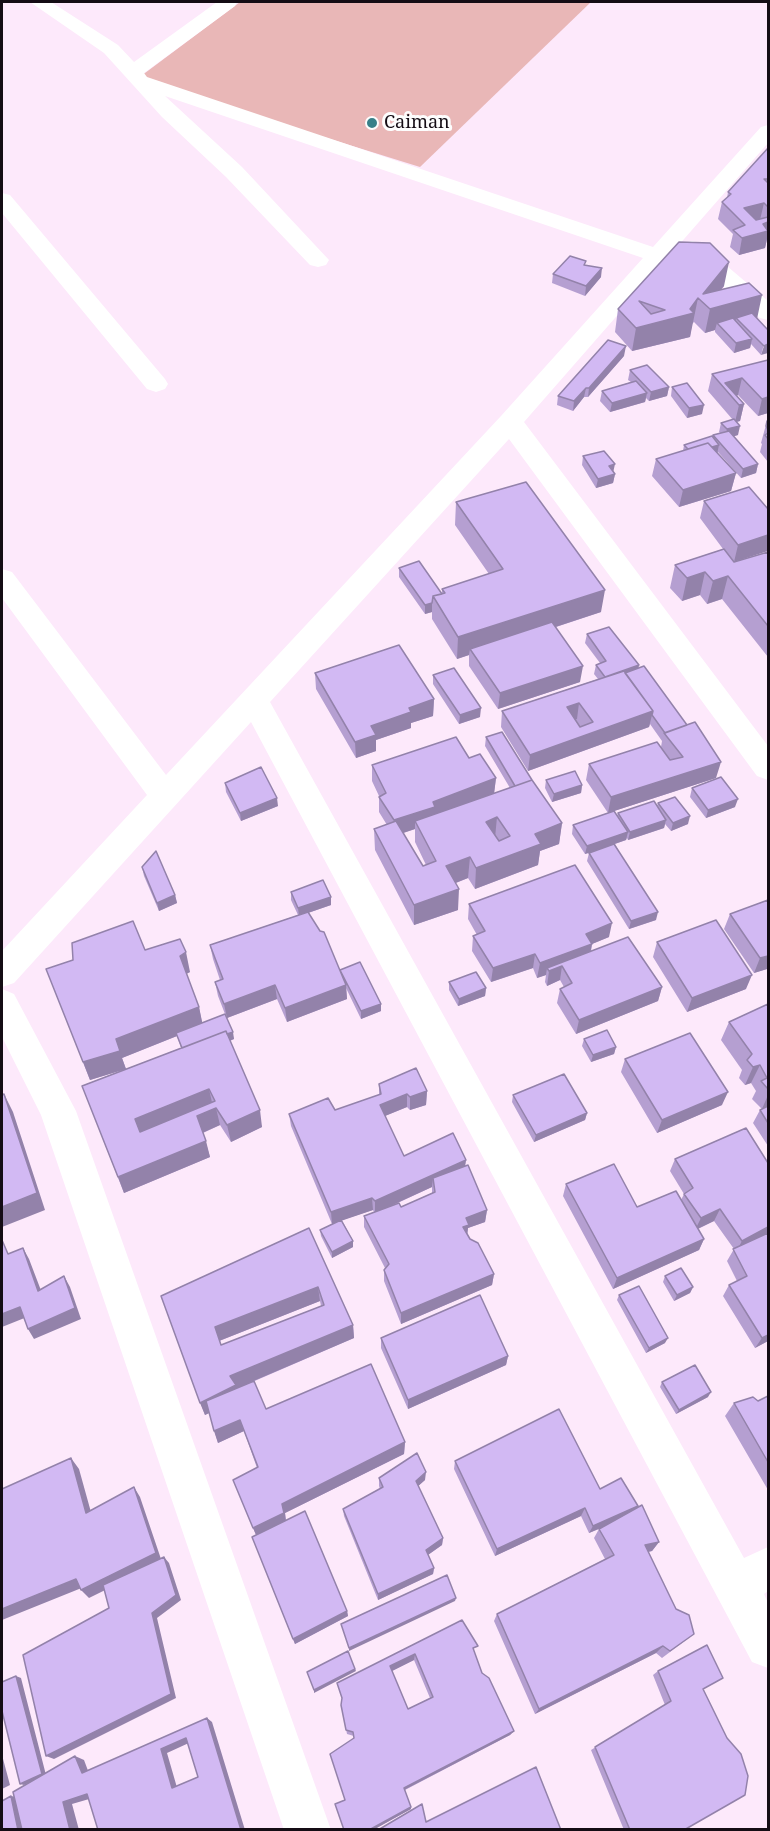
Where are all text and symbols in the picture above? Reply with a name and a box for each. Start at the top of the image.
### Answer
place label: Caiman [384,112,450,134]
marker: Caiman [365,116,379,130]

